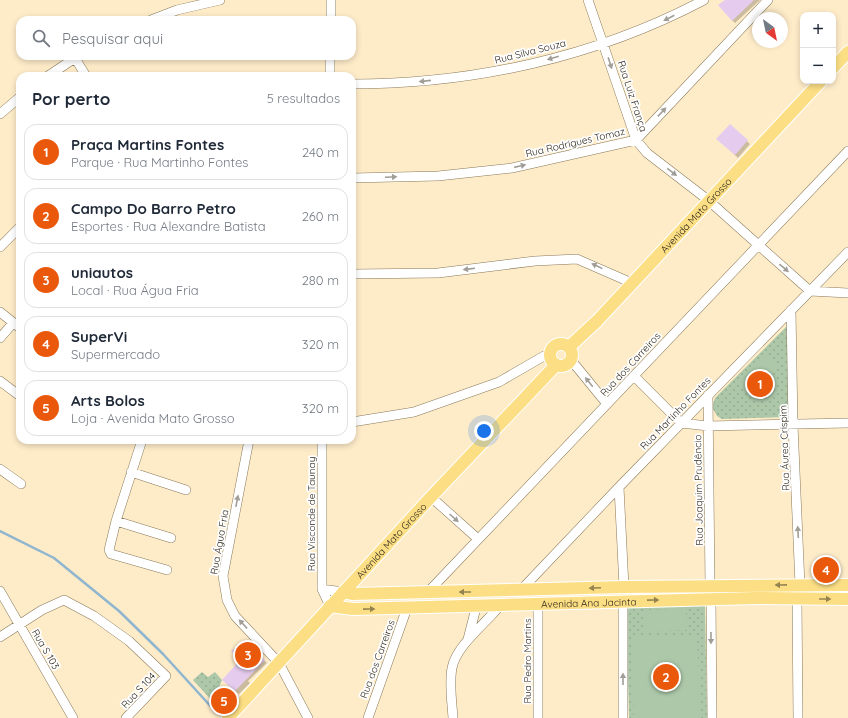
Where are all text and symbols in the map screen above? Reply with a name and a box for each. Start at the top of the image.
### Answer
north arrow [752,12,788,48]
map controls [800,12,836,84]
button: + [800,12,836,48]
one-way arrow [663,15,675,21]
search box [16,16,356,60]
icon: search [30,27,52,49]
text: Pesquisar aqui [62,29,163,48]
street label: Rua Silva Souza [493,36,567,67]
button: − [800,48,836,84]
one-way arrow [546,55,559,61]
one-way arrow [608,58,614,70]
street label: Rua Luiz França [615,59,650,133]
one-way arrow [419,78,431,84]
text: Por perto [32,88,110,109]
text: 5 resultados [267,90,340,106]
one-way arrow [658,107,667,117]
street label: Rua Rodrigues Tomaz [524,125,626,160]
text: Praça Martins Fontes [71,135,224,154]
text: 1 [43,144,49,160]
text: 240 m [302,144,339,160]
text: Parque · Rua Martinho Fontes [71,154,248,170]
one-way arrow [514,162,527,168]
one-way arrow [667,168,678,177]
one-way arrow [385,174,398,180]
street label: Avenida Mato Grosso [658,175,734,256]
text: Campo Do Barro Petro [71,199,236,218]
text: 2 [42,208,50,224]
text: 260 m [302,208,339,224]
text: Esportes · Rua Alexandre Batista [71,218,266,234]
text: uniautos [71,263,133,282]
one-way arrow [591,263,602,269]
one-way arrow [779,263,788,272]
one-way arrow [463,266,475,273]
text: 3 [43,272,49,288]
text: 280 m [302,272,339,288]
text: Local · Rua Água Fria [71,282,199,298]
text: SuperVi [71,327,127,346]
street label: Rua dos Carreiros [597,329,664,399]
text: 4 [42,336,50,352]
text: 320 m [302,336,339,352]
text: Supermercado [71,346,160,362]
pin: 1 [747,369,773,399]
street label: Rua Martinho Fontes [637,374,714,452]
one-way arrow [585,377,594,387]
text: Arts Bolos [71,391,145,410]
text: 5 [42,400,50,416]
text: 320 m [302,400,339,416]
street label: Rua Áurea Crispim [777,405,792,491]
text: Loja · Avenida Mato Grosso [71,410,235,426]
your location [474,421,494,441]
street label: Rua Joaquim Prudêncio [691,434,706,546]
street label: Rua Visconde de Taunay [305,457,318,571]
one-way arrow [235,495,241,507]
street label: Avenida Mato Grosso [353,500,429,582]
street label: Rua Água Fria [207,509,232,576]
one-way arrow [449,514,460,523]
one-way arrow [795,525,801,538]
pin: 4 [813,555,839,585]
one-way arrow [774,582,787,588]
one-way arrow [589,585,601,592]
one-way arrow [458,589,471,595]
street label: Avenida Ana Jacinta [541,595,637,611]
one-way arrow [819,596,832,602]
one-way arrow [647,597,660,603]
one-way arrow [363,606,376,612]
street label: Rua dos Carreiros [357,618,398,700]
street label: Rua Pedro Martins [521,618,534,704]
one-way arrow [238,619,247,629]
street label: Rua S 103 [29,627,62,672]
one-way arrow [708,632,714,645]
pin: 3 [235,640,261,670]
pin: 2 [653,662,679,692]
street label: Rua S 104 [118,670,158,711]
one-way arrow [620,672,626,685]
pin: 5 [211,686,237,716]

